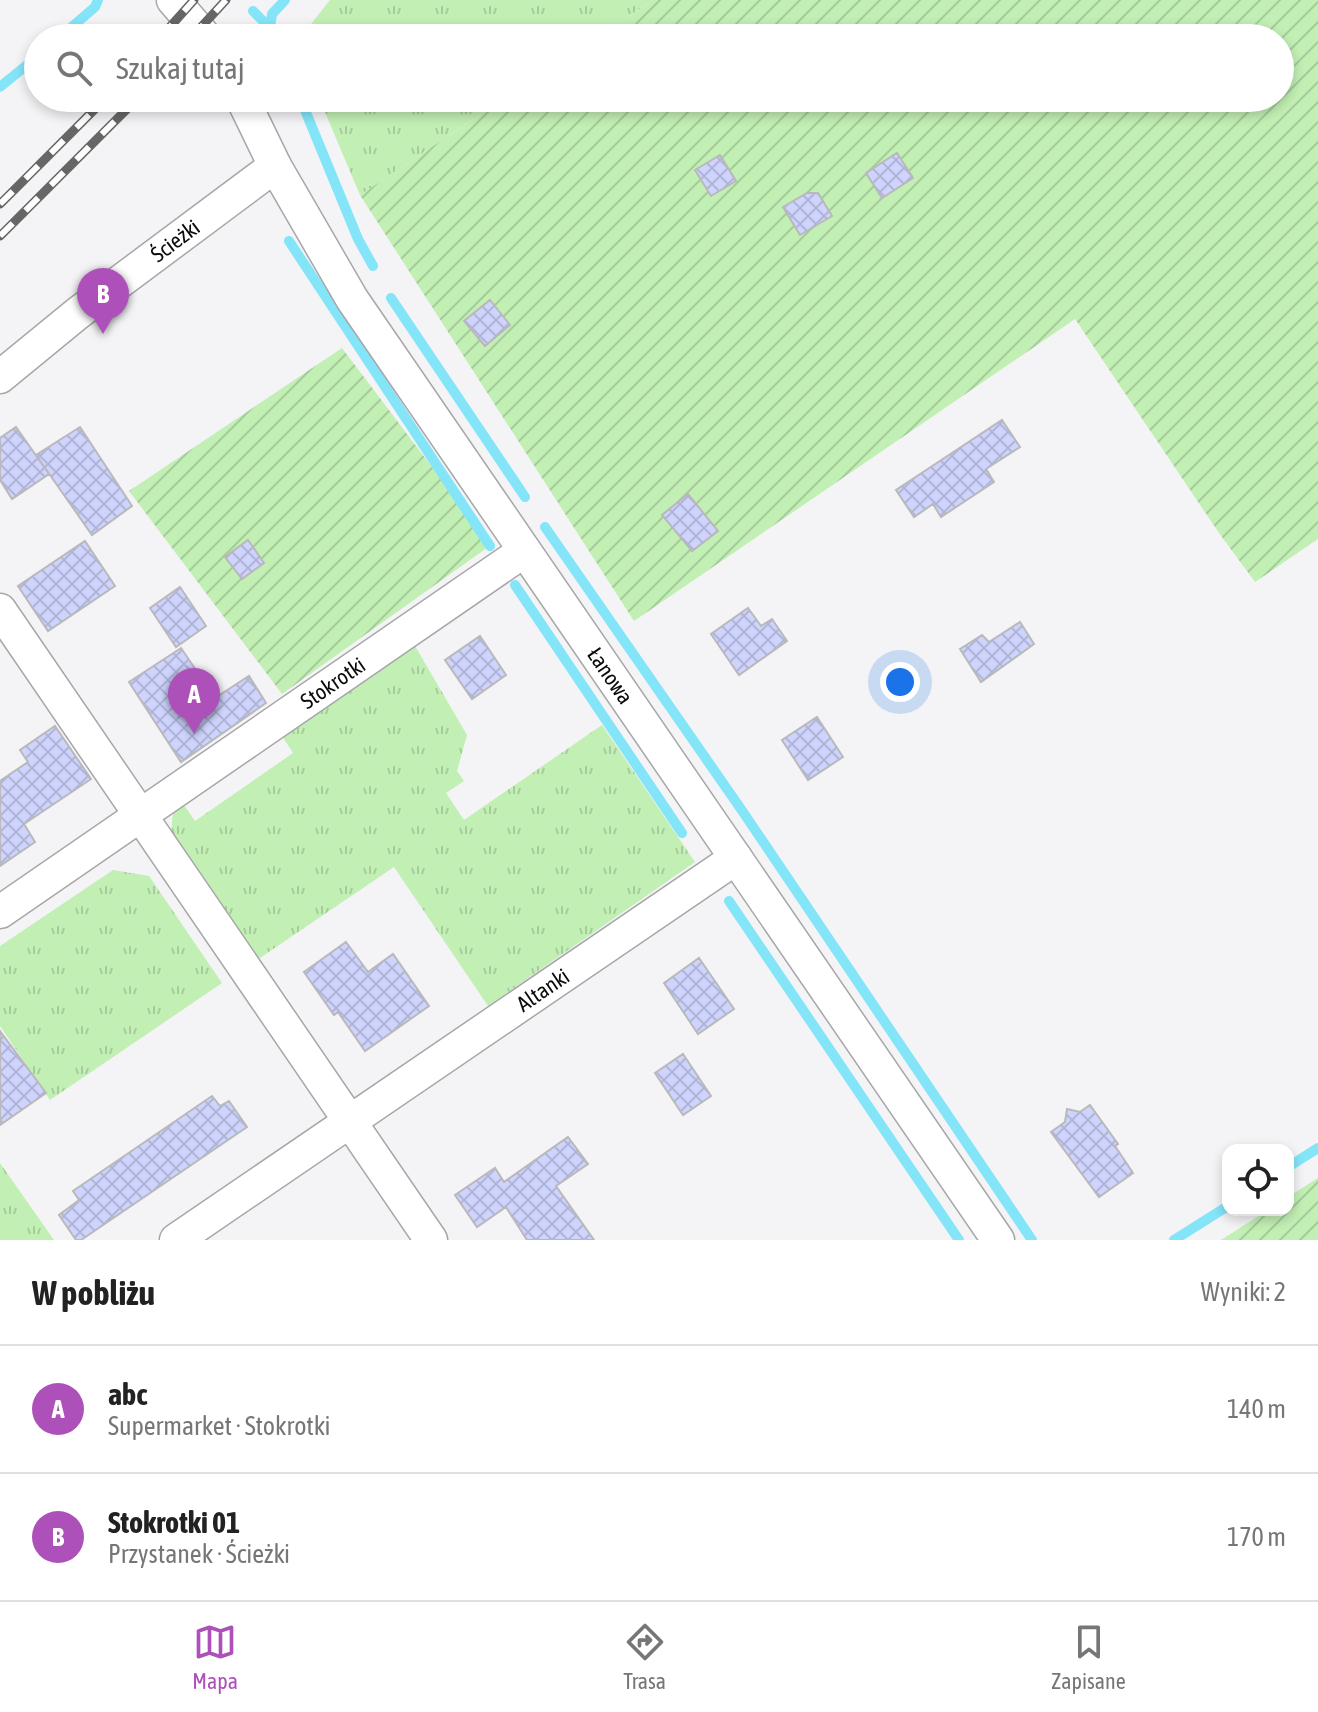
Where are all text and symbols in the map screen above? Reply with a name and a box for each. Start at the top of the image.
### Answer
search box [24,24,1294,112]
icon: search [52,46,96,90]
text: Szukaj tutaj [116,51,245,85]
street label: Ścieżki [145,214,205,267]
pin: B [77,268,129,334]
street label: Łanowa [582,642,639,709]
street label: Stokrotki [295,651,370,714]
your location [880,662,920,702]
pin: A [168,668,220,734]
street label: Altanki [512,963,574,1017]
map controls [1222,1144,1294,1216]
button: locate [1222,1144,1294,1216]
text: W pobliżu [32,1273,155,1312]
text: Wyniki: 2 [1201,1277,1286,1307]
text: abc [108,1377,147,1411]
text: A [52,1394,64,1424]
text: 140 m [1227,1394,1286,1424]
text: Supermarket · Stokrotki [108,1411,330,1441]
text: Stokrotki 01 [108,1505,240,1539]
text: B [52,1522,64,1552]
text: 170 m [1227,1522,1286,1552]
text: Przystanek · Ścieżki [108,1539,290,1569]
tab: Mapa [192,1620,238,1694]
tab: Trasa [623,1620,667,1694]
tab: Zapisane [1051,1620,1126,1694]

